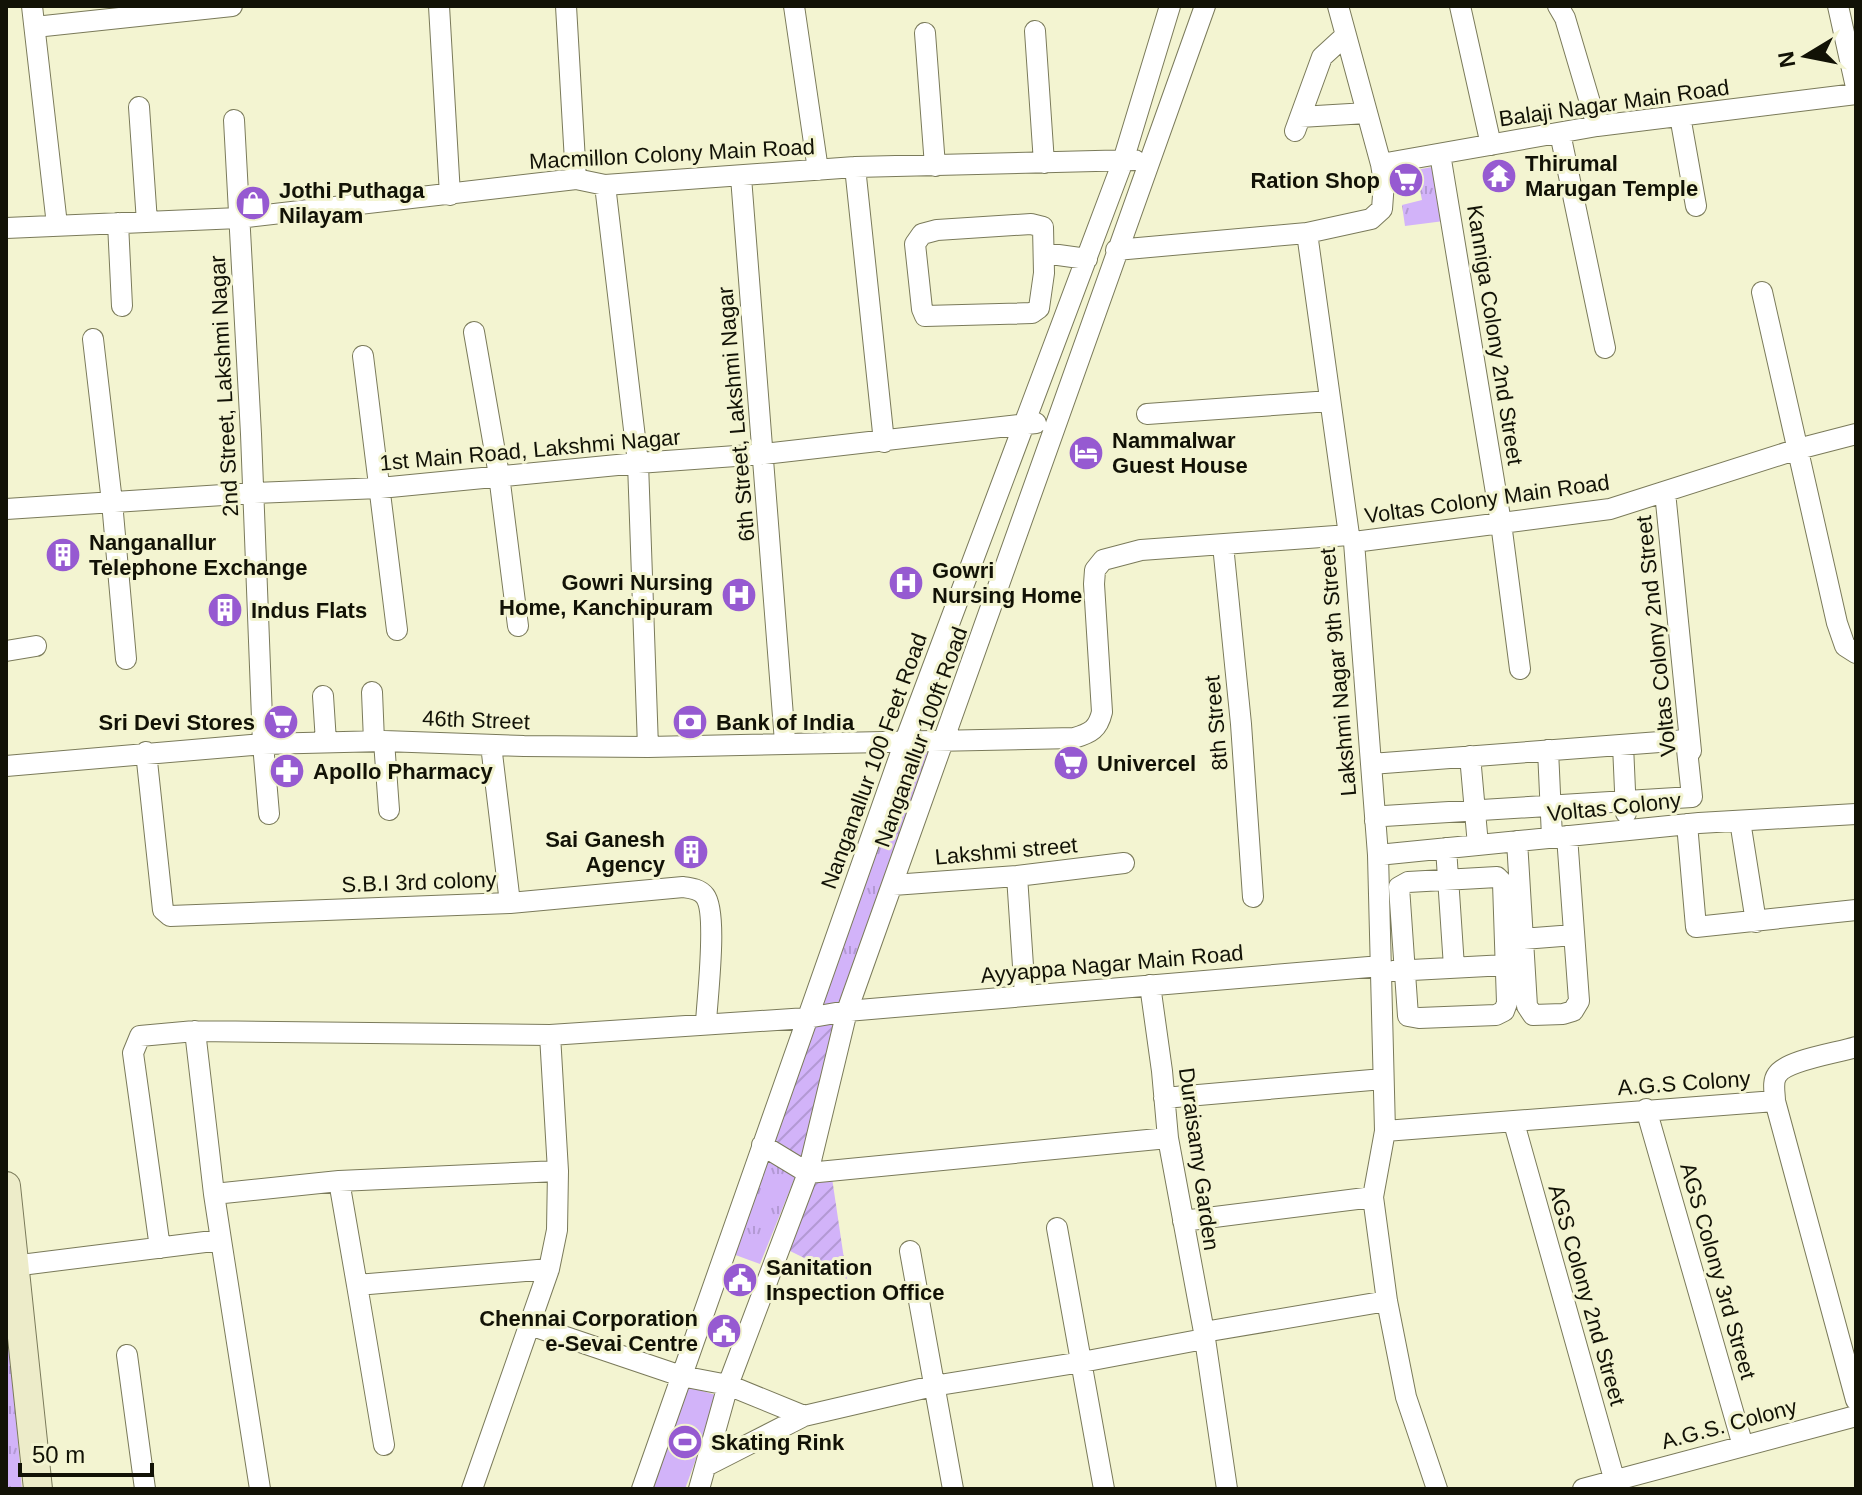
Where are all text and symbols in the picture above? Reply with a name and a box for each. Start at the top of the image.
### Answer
north arrow [1766,16,1846,96]
text: N [1773,49,1800,69]
street label: Balaji Nagar Main Road [1497,74,1731,132]
street label: Macmillon Colony Main Road [528,134,816,174]
place label: Thirumal Marugan Temple [1525,151,1698,201]
temple icon: Thirumal Marugan Temple [1480,157,1518,195]
supermarket icon: Ration Shop [1387,161,1425,199]
place label: Ration Shop [1250,168,1380,193]
place label: Jothi Puthaga Nilayam [279,178,425,228]
shop icon: Jothi Puthaga Nilayam [234,184,272,222]
street label: Kanniga Colony 2nd Street [1462,203,1528,467]
street label: 2nd Street, Lakshmi Nagar [205,255,243,517]
street label: 6th Street, Lakshmi Nagar [712,286,760,542]
street label: 1st Main Road, Lakshmi Nagar [378,424,682,476]
place label: Nammalwar Guest House [1112,428,1248,478]
hotel icon: Nammalwar Guest House [1067,434,1105,472]
street label: Voltas Colony Main Road [1363,469,1611,529]
street label: Voltas Colony 2nd Street [1631,514,1681,758]
place label: Nanganallur Telephone Exchange [89,530,307,580]
building icon: Nanganallur Telephone Exchange [44,536,82,574]
street label: Lakshmi Nagar 9th Street [1315,547,1361,797]
place label: Gowri Nursing Home [932,558,1082,608]
hospital icon: Gowri Nursing Home [887,564,925,602]
place label: Gowri Nursing Home, Kanchipuram [499,570,713,620]
hospital icon: Gowri Nursing Home, Kanchipuram [720,576,758,614]
building icon: Indus Flats [206,591,244,629]
place label: Indus Flats [251,598,367,623]
street label: Nanganallur 100ft Road [870,624,972,850]
street label: Nanganallur 100 Feet Road [816,630,932,892]
street label: 8th Street [1199,674,1233,772]
supermarket icon: Sri Devi Stores [262,703,300,741]
bank icon: Bank of India [671,703,709,741]
street label: 46th Street [422,706,530,734]
place label: Sri Devi Stores [98,710,255,735]
place label: Bank of India [716,710,855,735]
supermarket icon: Univercel [1052,744,1090,782]
place label: Univercel [1097,751,1196,776]
pharmacy icon: Apollo Pharmacy [268,752,306,790]
place label: Apollo Pharmacy [313,759,493,784]
street label: Voltas Colony [1546,788,1682,826]
place label: Sai Ganesh Agency [545,827,666,877]
street label: Lakshmi street [934,832,1078,870]
building icon: Sai Ganesh Agency [672,833,710,871]
street label: S.B.I 3rd colony [341,867,497,897]
street label: Ayyappa Nagar Main Road [980,940,1244,988]
street label: Duraisamy Garden [1174,1066,1224,1252]
street label: A.G.S Colony [1617,1066,1751,1100]
street label: AGS Colony 3rd Street [1675,1160,1761,1382]
street label: AGS Colony 2nd Street [1543,1182,1631,1408]
place label: Sanitation Inspection Office [766,1255,944,1305]
public building icon: Sanitation Inspection Office [721,1261,759,1299]
place label: Chennai Corporation e-Sevai Centre [479,1306,698,1356]
public building icon: Chennai Corporation e-Sevai Centre [705,1312,743,1350]
street label: A.G.S. Colony [1658,1394,1800,1454]
sports icon: Skating Rink [666,1423,704,1461]
scale bar [20,1427,152,1477]
place label: Skating Rink [711,1430,845,1455]
text: 50 m [32,1441,85,1468]

